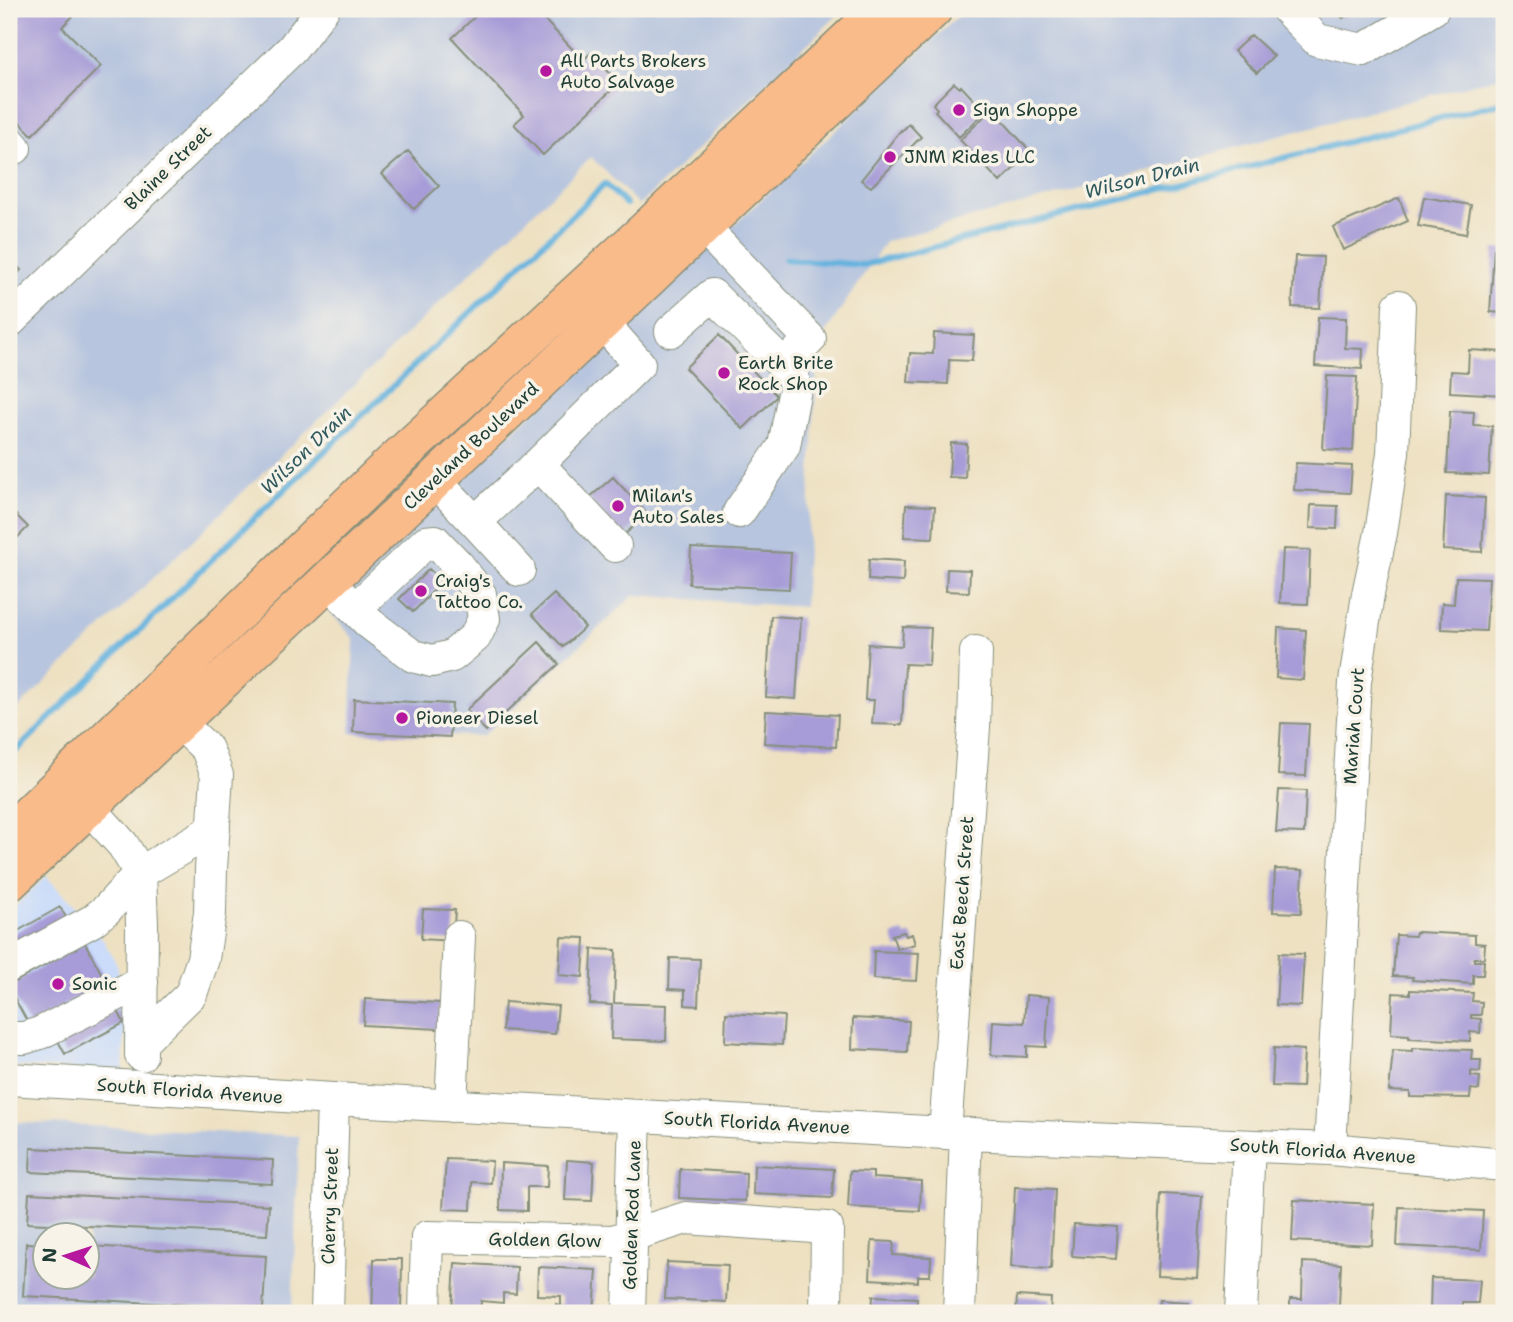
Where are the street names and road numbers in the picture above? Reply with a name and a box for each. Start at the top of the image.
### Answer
street label: Blaine Street [119,120,217,216]
street label: Cleveland Boulevard [398,377,544,515]
street label: Mariah Court [1338,667,1370,785]
street label: East Beech Street [945,815,979,971]
street label: South Florida Avenue [96,1073,284,1109]
street label: South Florida Avenue [663,1106,851,1140]
street label: South Florida Avenue [1229,1133,1417,1169]
street label: Golden Rod Lane [617,1139,647,1291]
street label: Cherry Street [316,1147,344,1265]
street label: Golden Glow [488,1227,602,1253]

